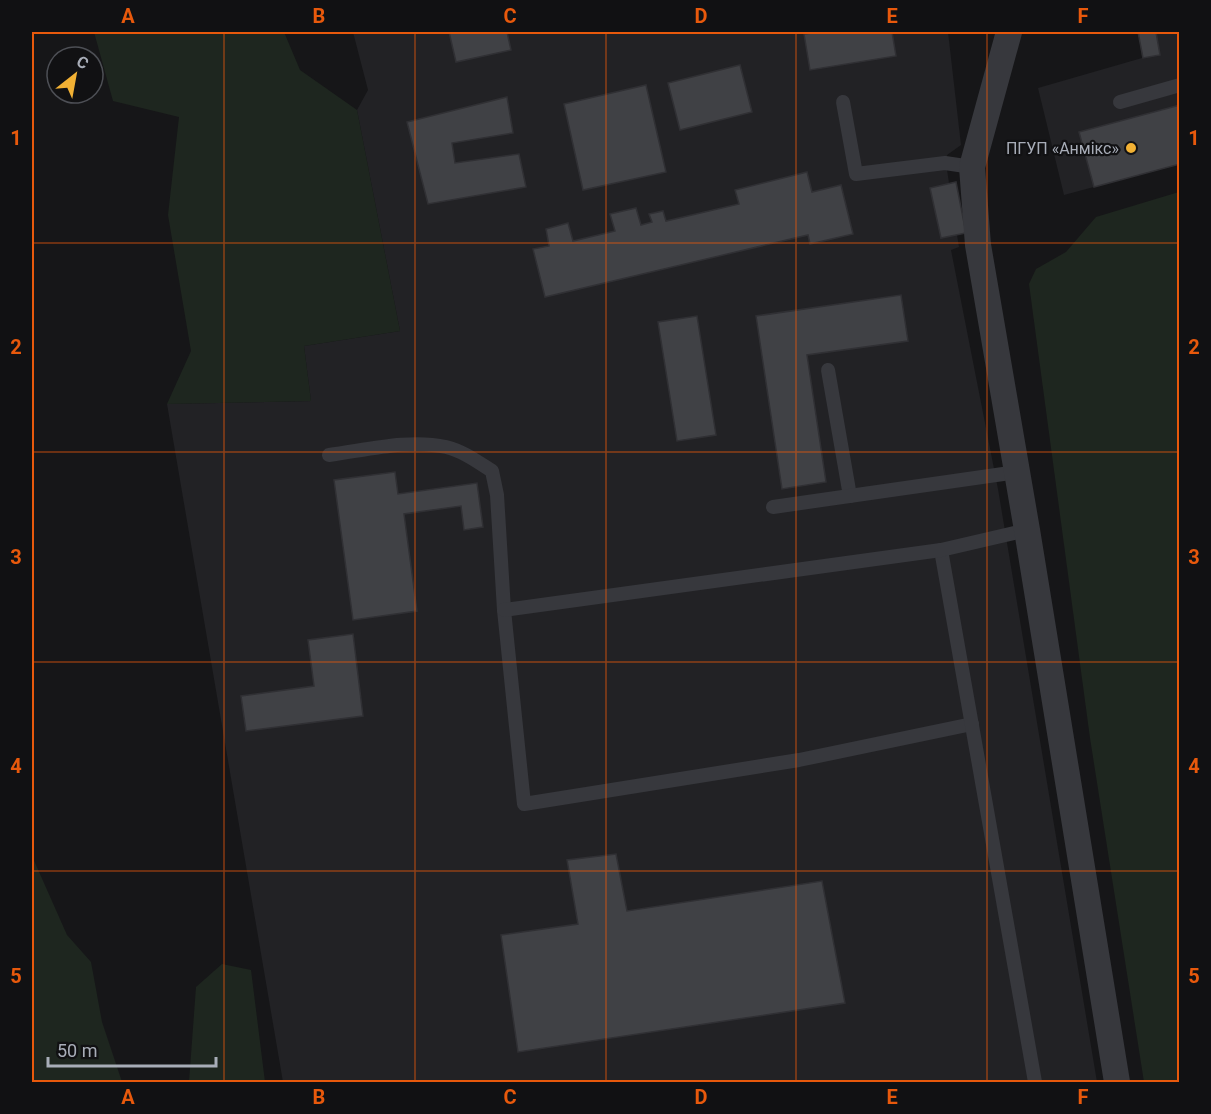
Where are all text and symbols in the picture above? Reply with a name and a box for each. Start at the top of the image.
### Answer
text: A [121,4,135,28]
text: B [313,4,325,28]
text: C [503,4,517,28]
text: D [695,4,708,28]
text: E [886,4,898,28]
text: F [1078,4,1089,28]
north arrow [45,45,105,105]
text: С [73,52,92,73]
text: 1 [10,126,22,150]
text: 1 [1188,126,1200,150]
place label: ПГУП «Анмікс» [1006,139,1119,158]
marker: ПГУП «Анмікс» [1124,141,1138,155]
text: 2 [10,335,22,359]
text: 2 [1188,335,1200,359]
text: 3 [10,545,22,569]
text: 3 [1188,545,1200,569]
text: 4 [10,754,22,778]
text: 4 [1188,754,1200,778]
text: 5 [10,964,22,988]
text: 5 [1188,964,1200,988]
scale bar [48,1030,216,1068]
text: 50 m [57,1040,97,1061]
text: A [121,1085,135,1109]
text: B [313,1085,325,1109]
text: C [503,1085,517,1109]
text: D [695,1085,708,1109]
text: E [886,1085,898,1109]
text: F [1078,1085,1089,1109]

